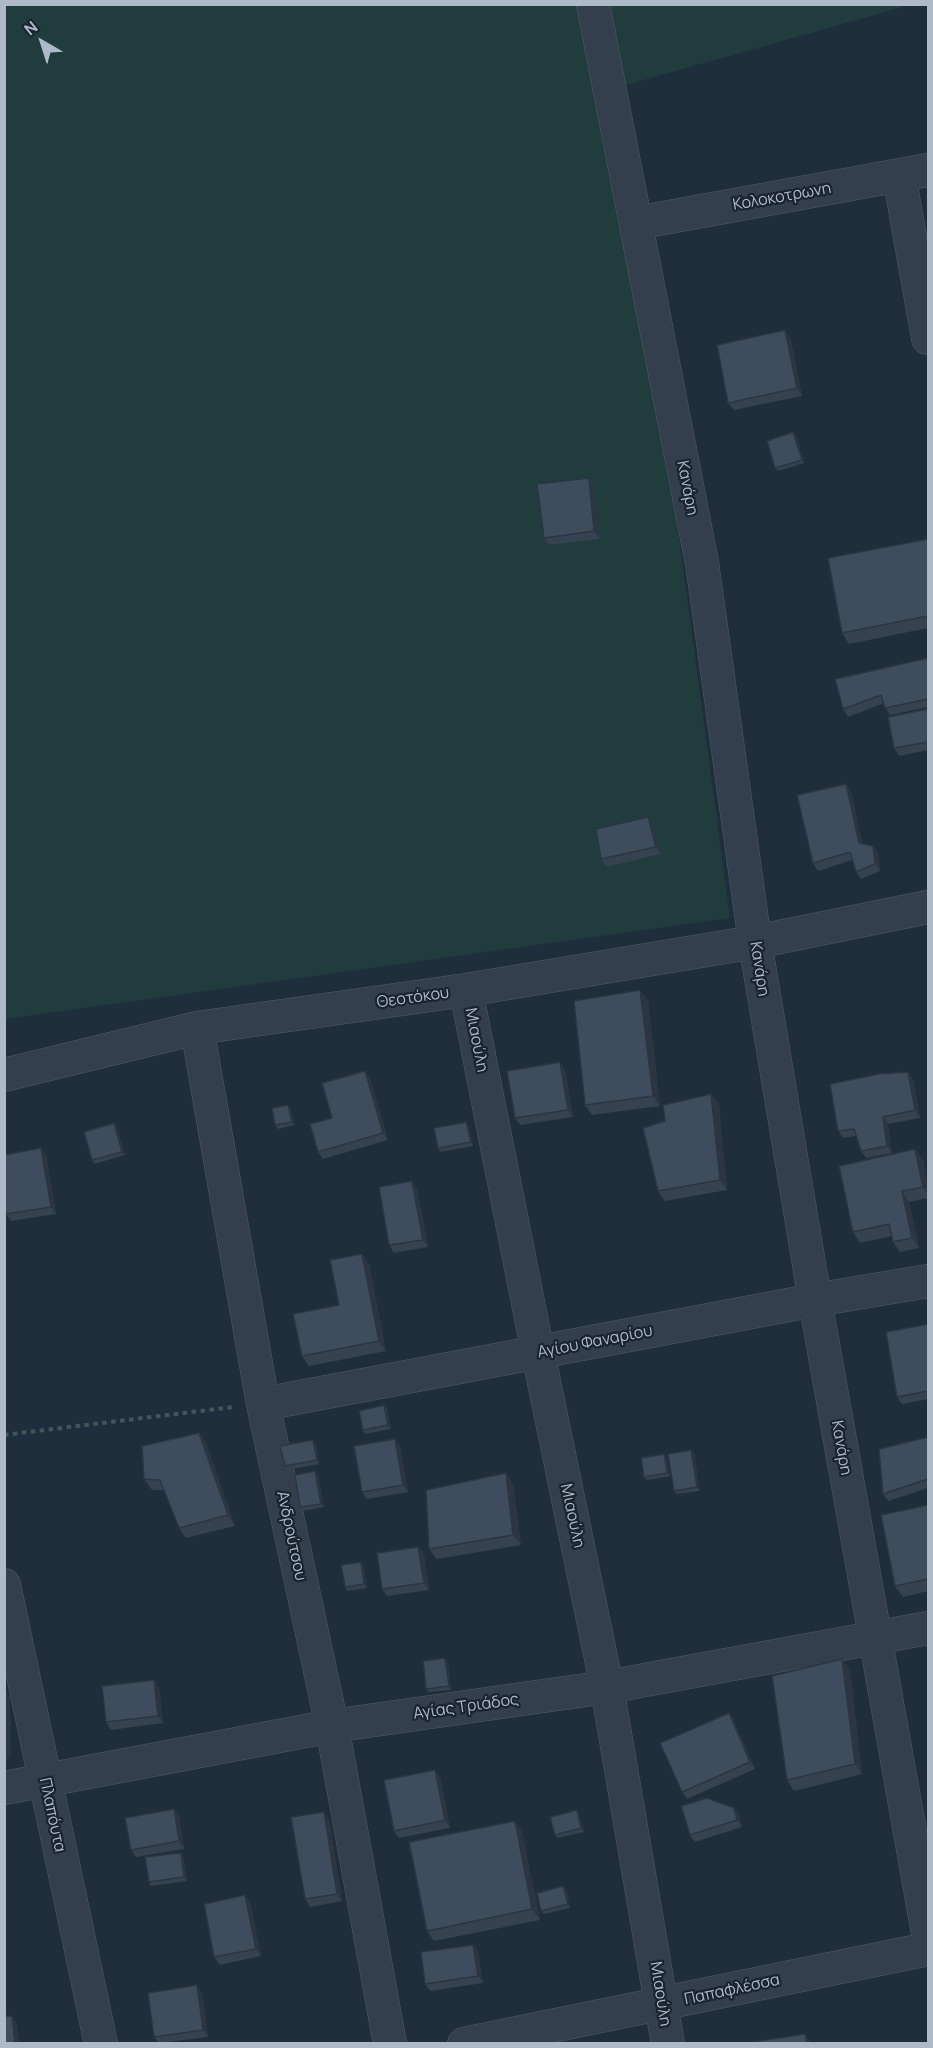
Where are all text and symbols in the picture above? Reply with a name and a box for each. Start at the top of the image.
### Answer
north arrow [12,12,72,72]
text: N [19,16,42,40]
street label: Κολοκοτρωνη [731,179,833,215]
street label: Κανάρη [672,459,702,517]
street label: Κανάρη [745,940,773,998]
street label: Θεοτόκου [376,983,450,1013]
street label: Μιαούλη [460,1006,492,1074]
street label: Αγίου Φαναρίου [536,1321,654,1363]
street label: Κανάρη [827,1419,855,1477]
street label: Μιαούλη [556,1482,588,1550]
street label: Ανδρούτσου [272,1489,310,1583]
street label: Αγίας Τριάδος [412,1690,520,1724]
street label: Πλαπόυτα [35,1776,69,1854]
street label: Μιαούλη [645,1960,675,2028]
street label: Παπαφλέσσα [683,1971,781,2009]

